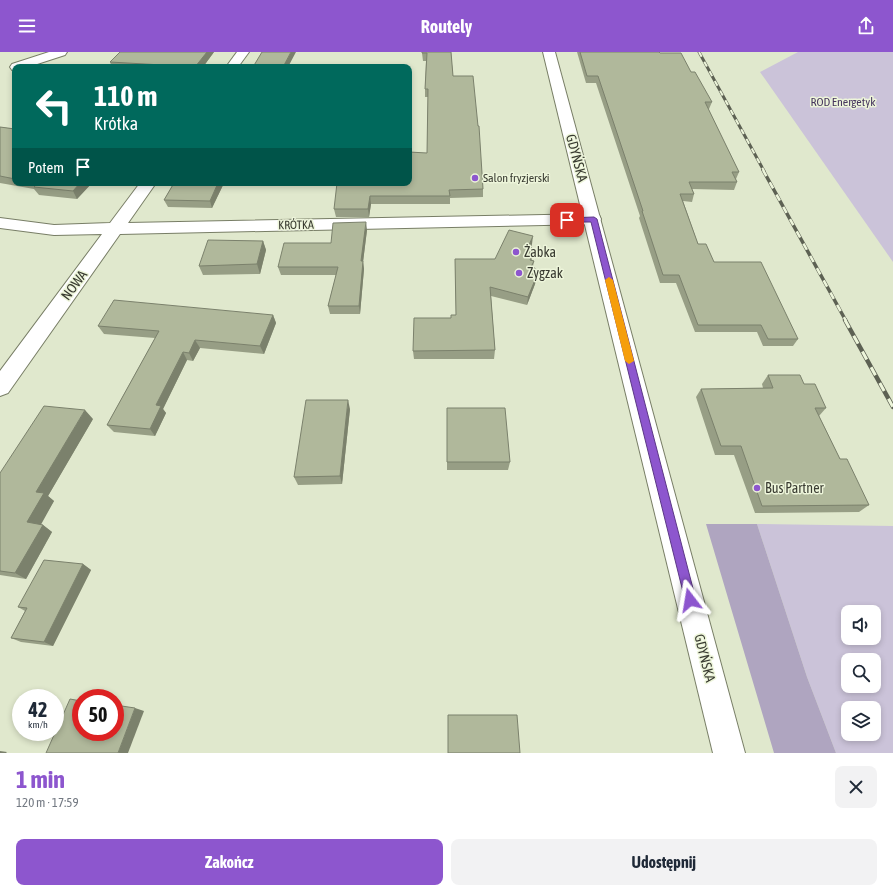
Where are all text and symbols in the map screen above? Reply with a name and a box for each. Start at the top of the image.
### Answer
icon: menu [16,15,38,37]
icon: share [855,15,877,37]
text: Routely [421,16,472,37]
icon: left [28,80,80,132]
text: 110 m [94,80,157,112]
park label: ROD Energetyk [811,95,876,109]
text: Krótka [94,113,138,134]
street label: GDYŃSKA [563,132,592,184]
icon: arrive [72,156,94,178]
text: Potem [28,159,64,176]
place label: Salon fryzjerski [483,171,550,185]
marker: Salon fryzjerski [470,173,480,183]
pin [550,203,584,237]
icon: arrive [556,209,578,231]
street label: KRÓTKA [278,218,314,232]
place label: Żabka [524,244,556,260]
marker: Żabka [511,247,521,257]
place label: Zygzak [527,265,563,281]
street label: NOWA [58,267,90,303]
marker: Zygzak [514,268,524,278]
place label: Bus Partner [765,480,825,496]
marker: Bus Partner [752,483,762,493]
position arrow [669,579,711,621]
map controls [841,605,881,741]
button: sound [841,605,881,645]
street label: GDYŃSKA [691,632,720,684]
button: search [841,653,881,693]
speed limit sign: 50 [72,689,124,741]
text: 42 [29,698,47,721]
button: layers [841,701,881,741]
text: km/h [28,719,48,730]
text: 1 min [16,766,65,793]
button: close [835,766,877,808]
text: 120 m · 17:59 [16,795,79,810]
button: Zakończ [16,839,443,885]
button: Udostępnij [451,839,877,885]

